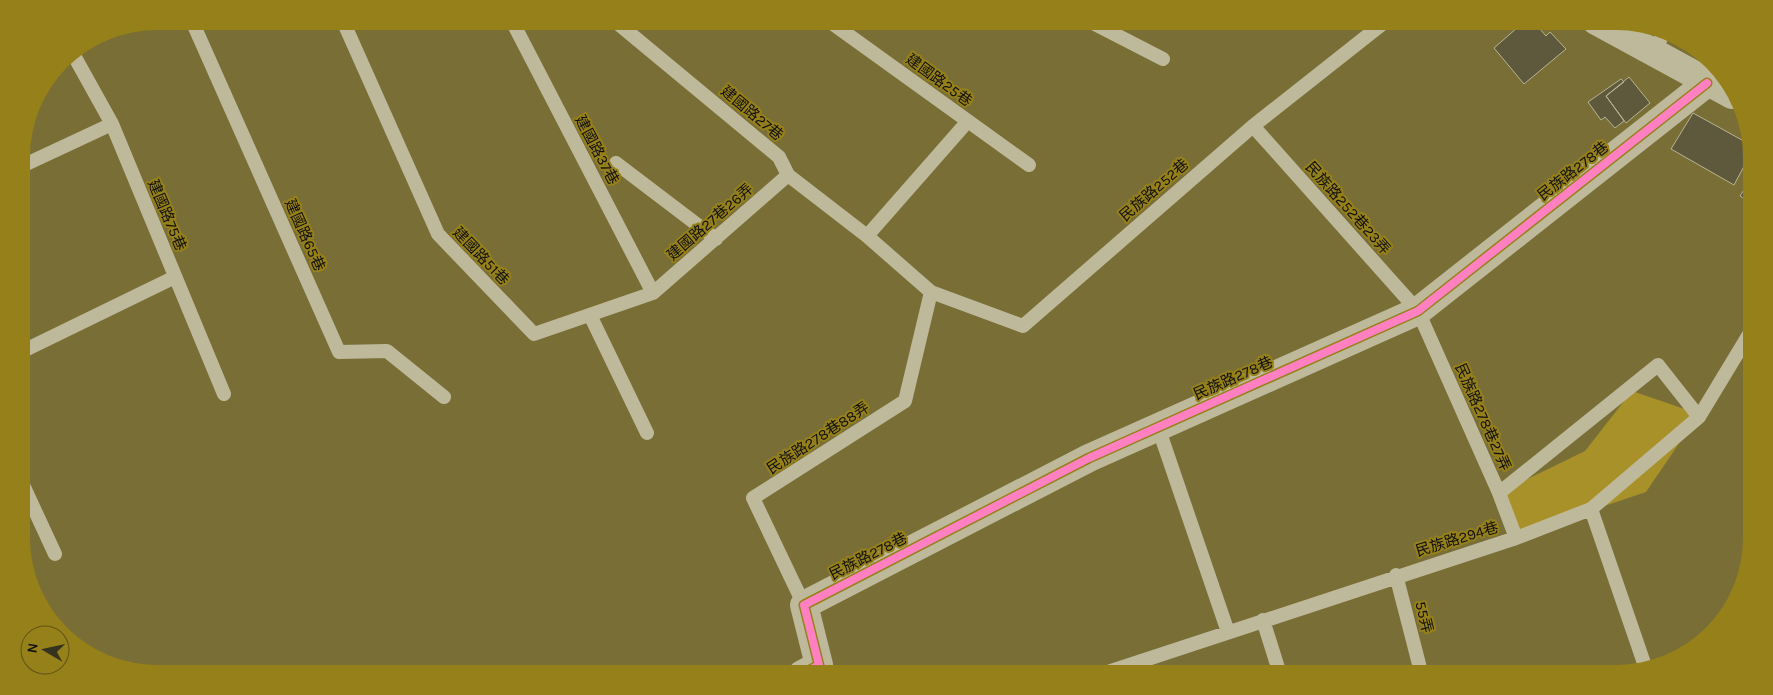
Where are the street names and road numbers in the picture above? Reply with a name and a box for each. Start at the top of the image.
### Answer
street label: 建國路25巷 [902,50,976,110]
street label: 建國路27巷 [717,82,787,144]
street label: 建國路37巷 [571,112,623,188]
street label: 民族路278巷 [1534,138,1612,204]
street label: 民族路252巷 [1116,155,1192,225]
street label: 民族路252巷23弄 [1302,158,1394,258]
street label: 建國路75巷 [144,177,190,253]
street label: 建國路27巷26弄 [663,180,757,264]
street label: 建國路65巷 [281,196,329,274]
street label: 建國路51巷 [449,223,513,289]
street label: 民族路278巷 [1191,353,1275,403]
street label: 民族路278巷27弄 [1451,360,1515,474]
street label: 民族路278巷88弄 [763,398,873,478]
street label: 民族路294巷 [1413,518,1501,560]
street label: 民族路278巷 [826,529,910,583]
street label: 55弄 [1411,599,1437,635]

